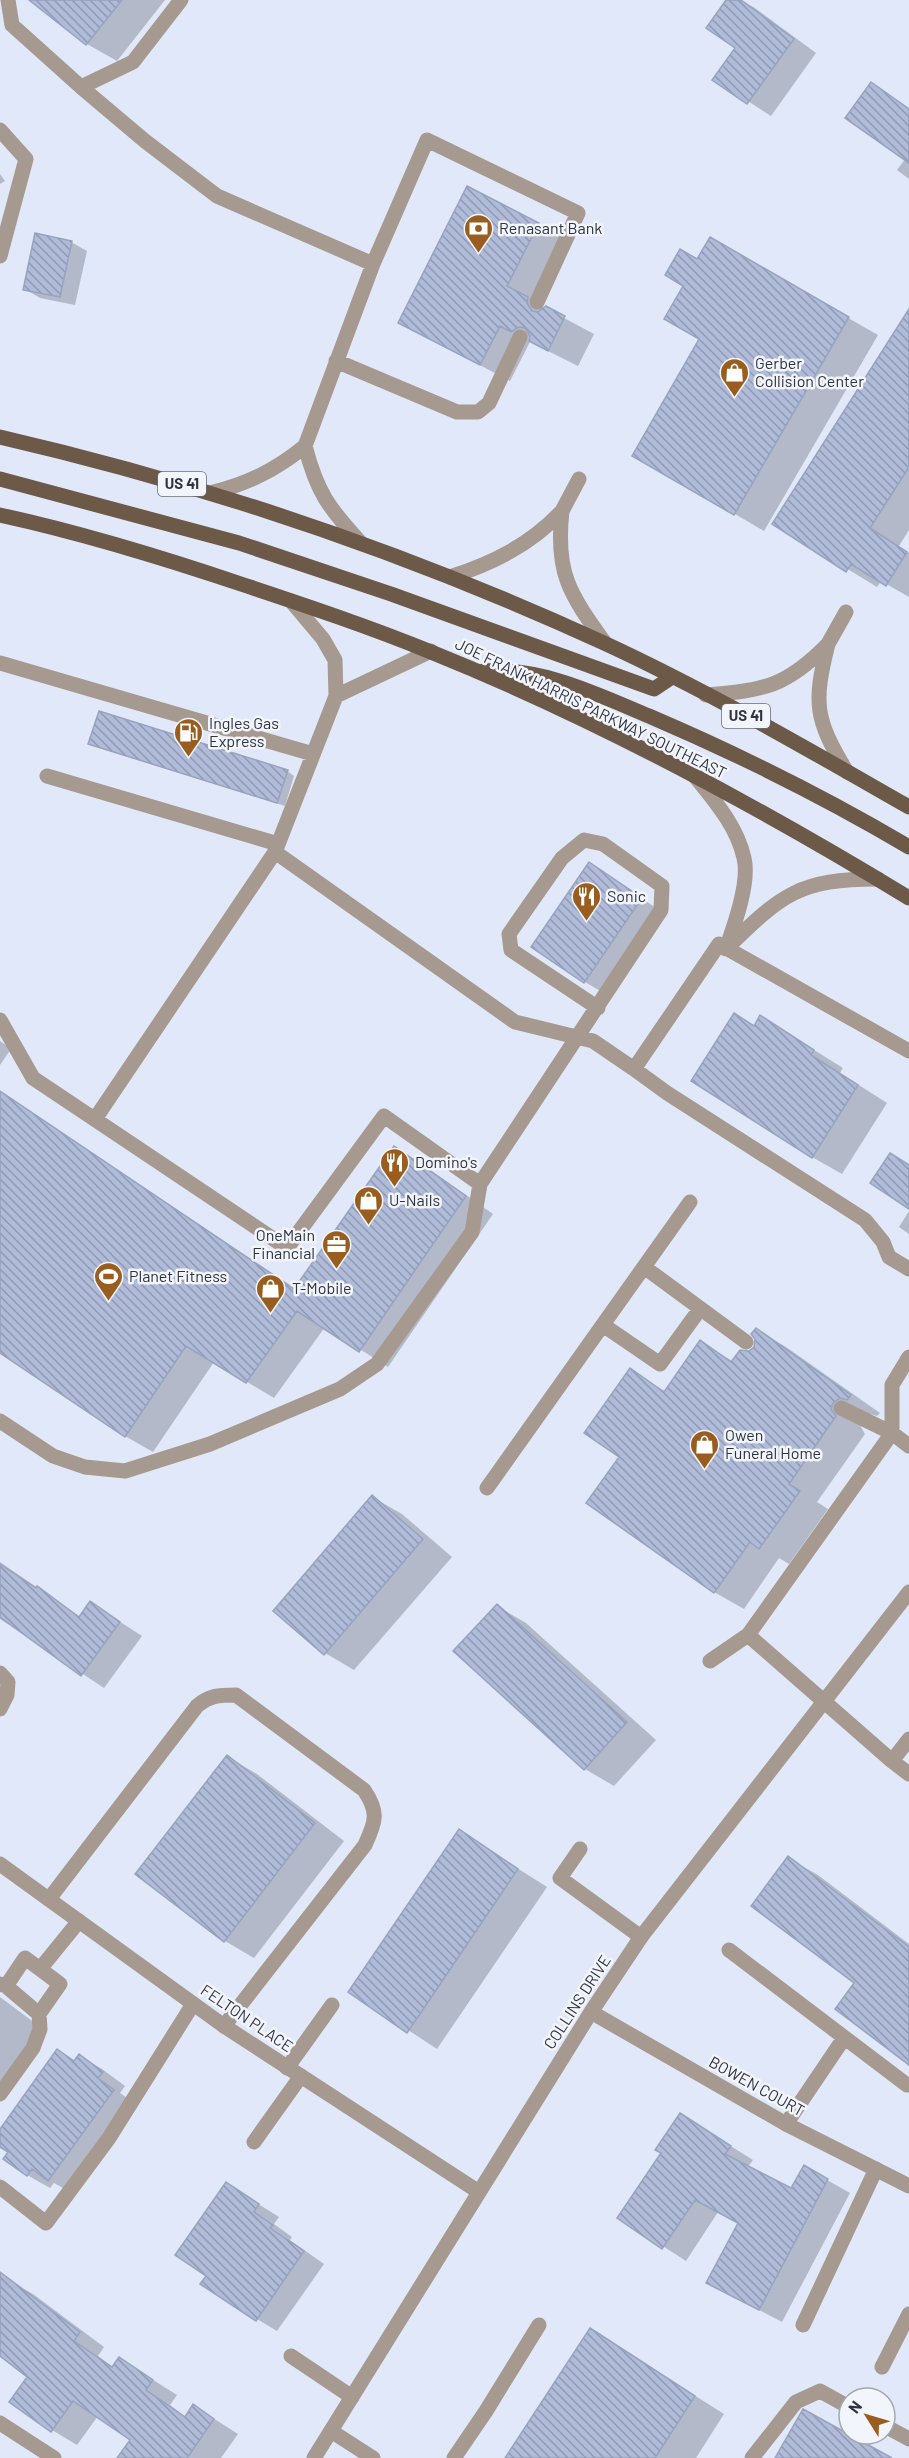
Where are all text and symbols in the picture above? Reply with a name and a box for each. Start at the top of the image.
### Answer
bank icon: Renasant Bank [462,212,494,254]
place label: Renasant Bank [499,218,602,237]
place label: Gerber Collision Center [755,353,864,390]
shop icon: Gerber Collision Center [718,356,750,398]
road number: US 41 [158,472,206,496]
street label: JOE FRANK HARRIS PARKWAY SOUTHEAST [453,633,730,782]
road number: US 41 [722,704,770,728]
place label: Ingles Gas Express [209,713,279,750]
fuel station icon: Ingles Gas Express [172,716,204,758]
restaurant icon: Sonic [570,880,602,922]
place label: Sonic [607,886,646,905]
restaurant icon: Domino's [378,1146,410,1188]
place label: Domino's [415,1152,477,1171]
shop icon: U-Nails [352,1184,384,1226]
place label: U-Nails [389,1190,440,1209]
place label: OneMain Financial [252,1225,315,1262]
office icon: OneMain Financial [320,1228,352,1270]
sports icon: Planet Fitness [92,1260,124,1302]
place label: Planet Fitness [129,1266,227,1285]
shop icon: T-Mobile [255,1272,287,1314]
place label: T-Mobile [292,1278,351,1297]
place label: Owen Funeral Home [725,1425,821,1462]
shop icon: Owen Funeral Home [688,1428,720,1470]
street label: COLLINS DRIVE [539,1951,614,2052]
street label: FELTON PLACE [198,1980,297,2055]
street label: BOWEN COURT [706,2051,808,2120]
north arrow [837,2386,897,2446]
text: N [844,2397,865,2417]

